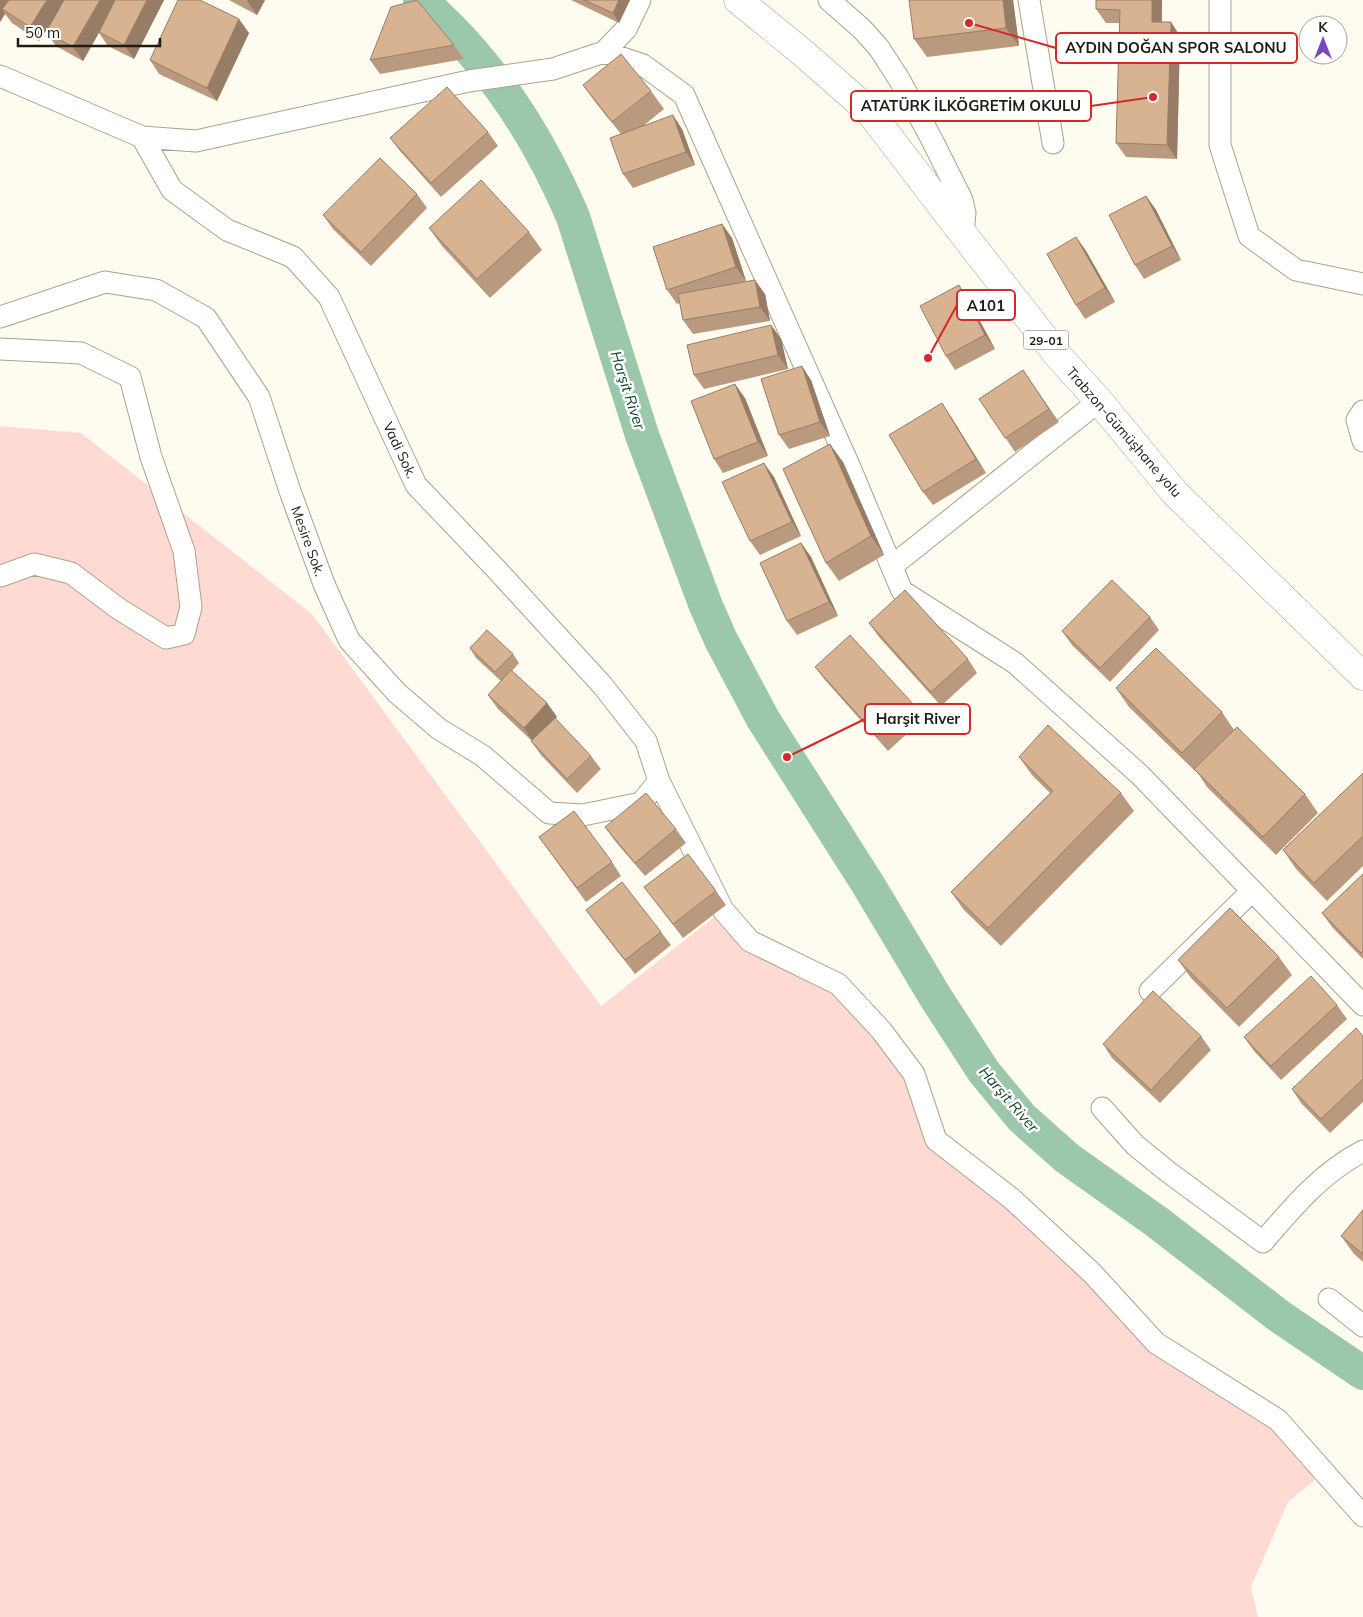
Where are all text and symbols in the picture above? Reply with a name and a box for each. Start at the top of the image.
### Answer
scale bar [18,15,160,47]
north arrow [1298,15,1348,65]
text: K [1318,18,1328,36]
text: 50 m [25,23,60,42]
callout: AYDIN DOĞAN SPOR SALONU [1056,33,1297,63]
text: AYDIN DOĞAN SPOR SALONU [1065,38,1287,57]
callout: ATATÜRK İLKÖGRETİM OKULU [851,91,1091,121]
text: ATATÜRK İLKÖGRETİM OKULU [861,96,1081,115]
callout: A101 [957,290,1015,320]
text: A101 [967,296,1005,315]
road number: 29-01 [1024,330,1068,350]
water label: Harşit River [606,348,650,432]
street label: Trabzon-Gümüşhane yolu [1062,363,1186,501]
street label: Vadi Sok. [379,419,421,481]
street label: Mesire Sok. [287,503,329,579]
callout: Harşit River [865,704,970,734]
text: Harşit River [876,709,960,728]
water label: Harşit River [975,1062,1043,1136]

